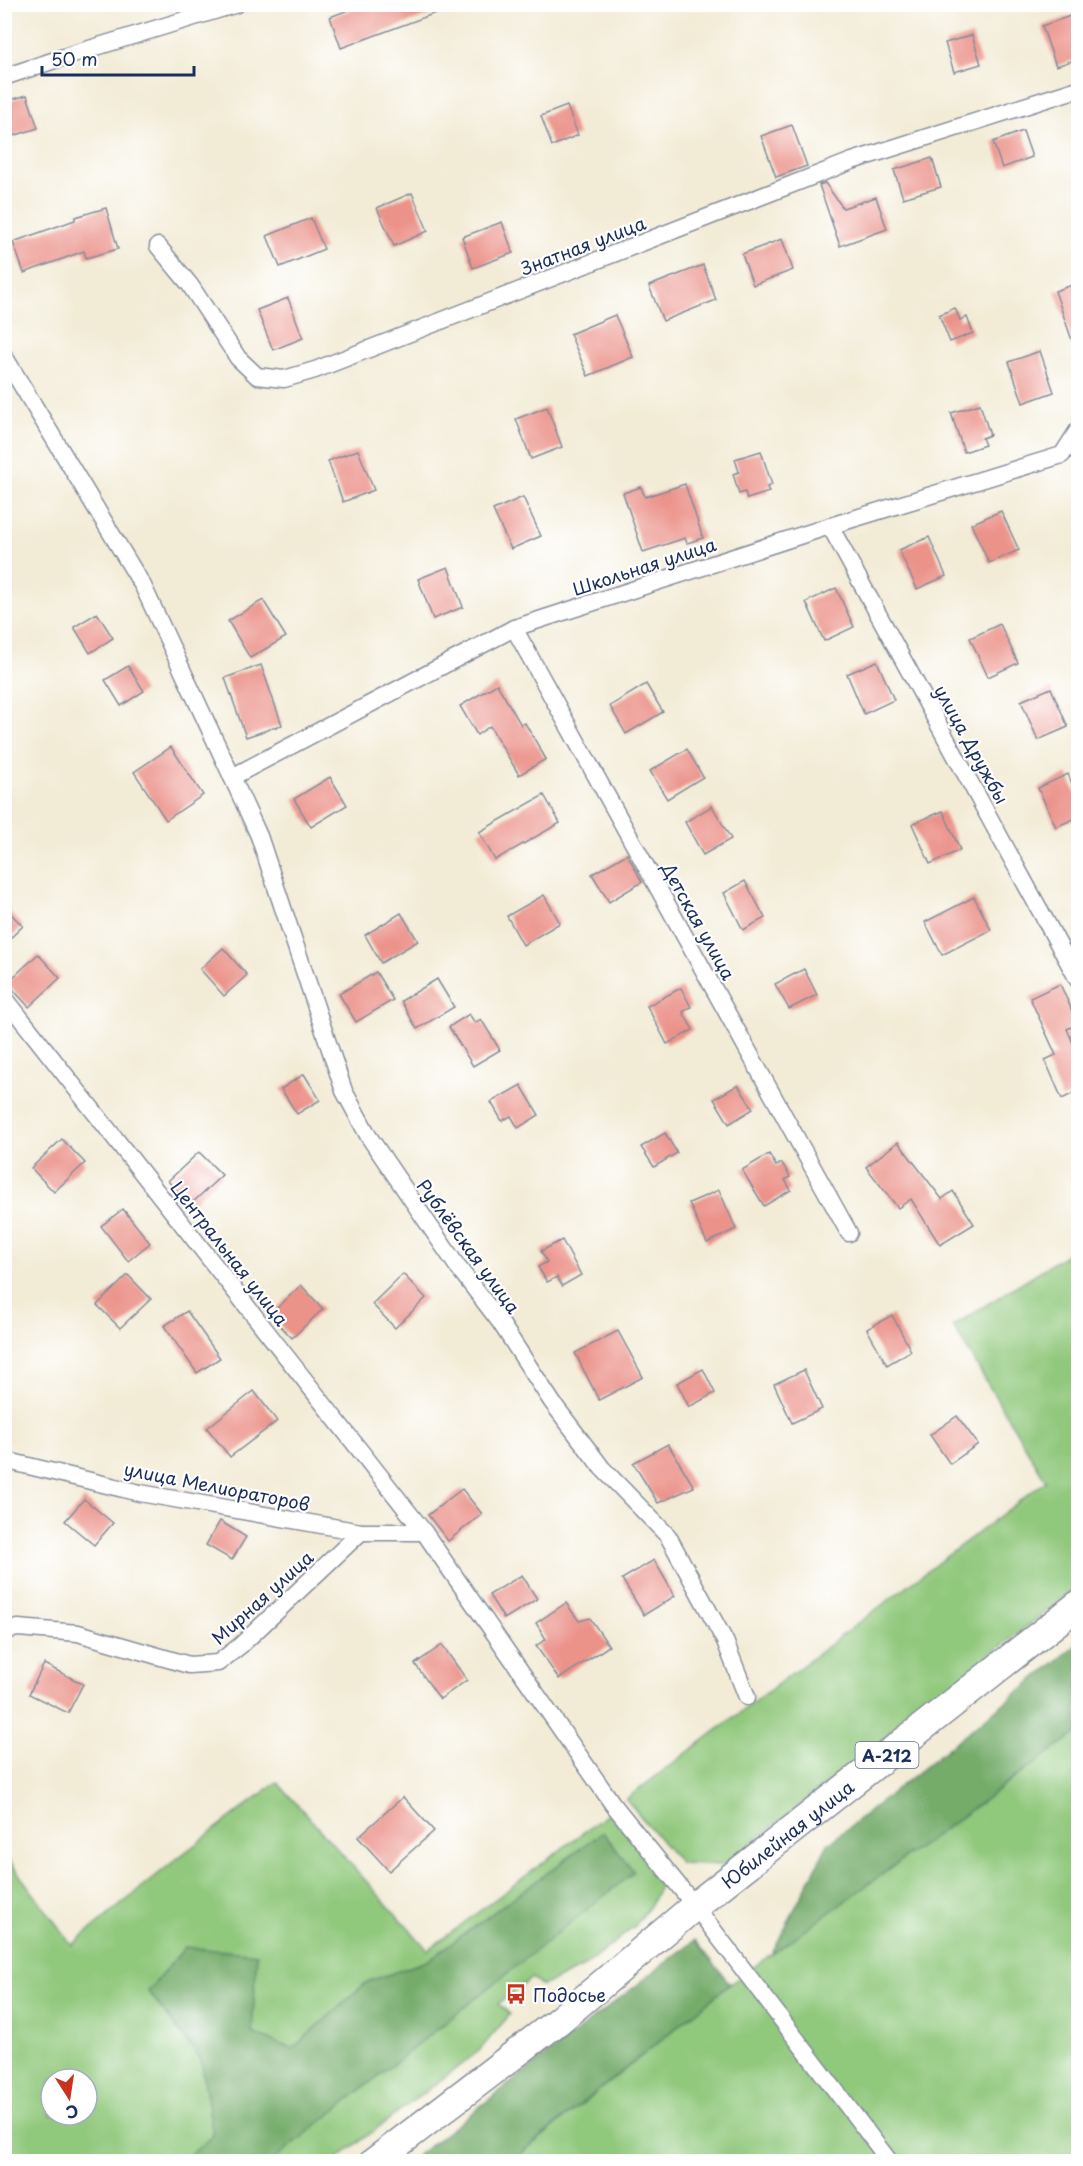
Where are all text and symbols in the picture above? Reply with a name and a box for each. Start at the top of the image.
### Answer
scale bar [42,39,194,77]
text: 50 m [51,45,98,72]
street label: Знатная улица [516,208,650,282]
street label: Школьная улица [569,530,720,602]
street label: улица Дружбы [928,680,1016,808]
street label: Детская улица [655,857,743,985]
street label: Рублёвская улица [411,1173,528,1319]
street label: Центральная улица [165,1175,296,1332]
street label: улица Мелиораторов [122,1455,312,1517]
street label: Мирная улица [205,1543,319,1650]
road number: А-212 [856,1742,918,1768]
street label: Юбилейная улица [715,1772,860,1894]
place label: Подосье [533,1981,606,2008]
bus stop icon: Подосье [504,1982,528,2006]
north arrow [39,2067,99,2127]
text: С [64,2100,81,2126]

